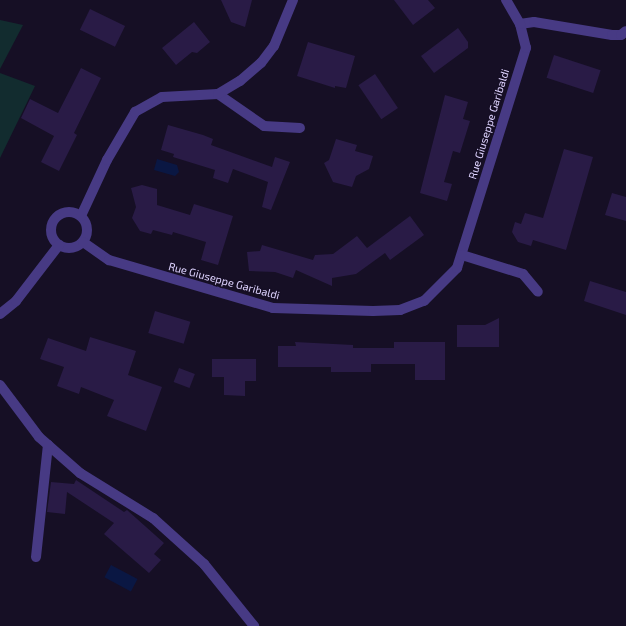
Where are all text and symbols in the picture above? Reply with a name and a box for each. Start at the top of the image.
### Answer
street label: Rue Giuseppe Garibaldi [466,67,512,181]
street label: Rue Giuseppe Garibaldi [167,260,281,302]

